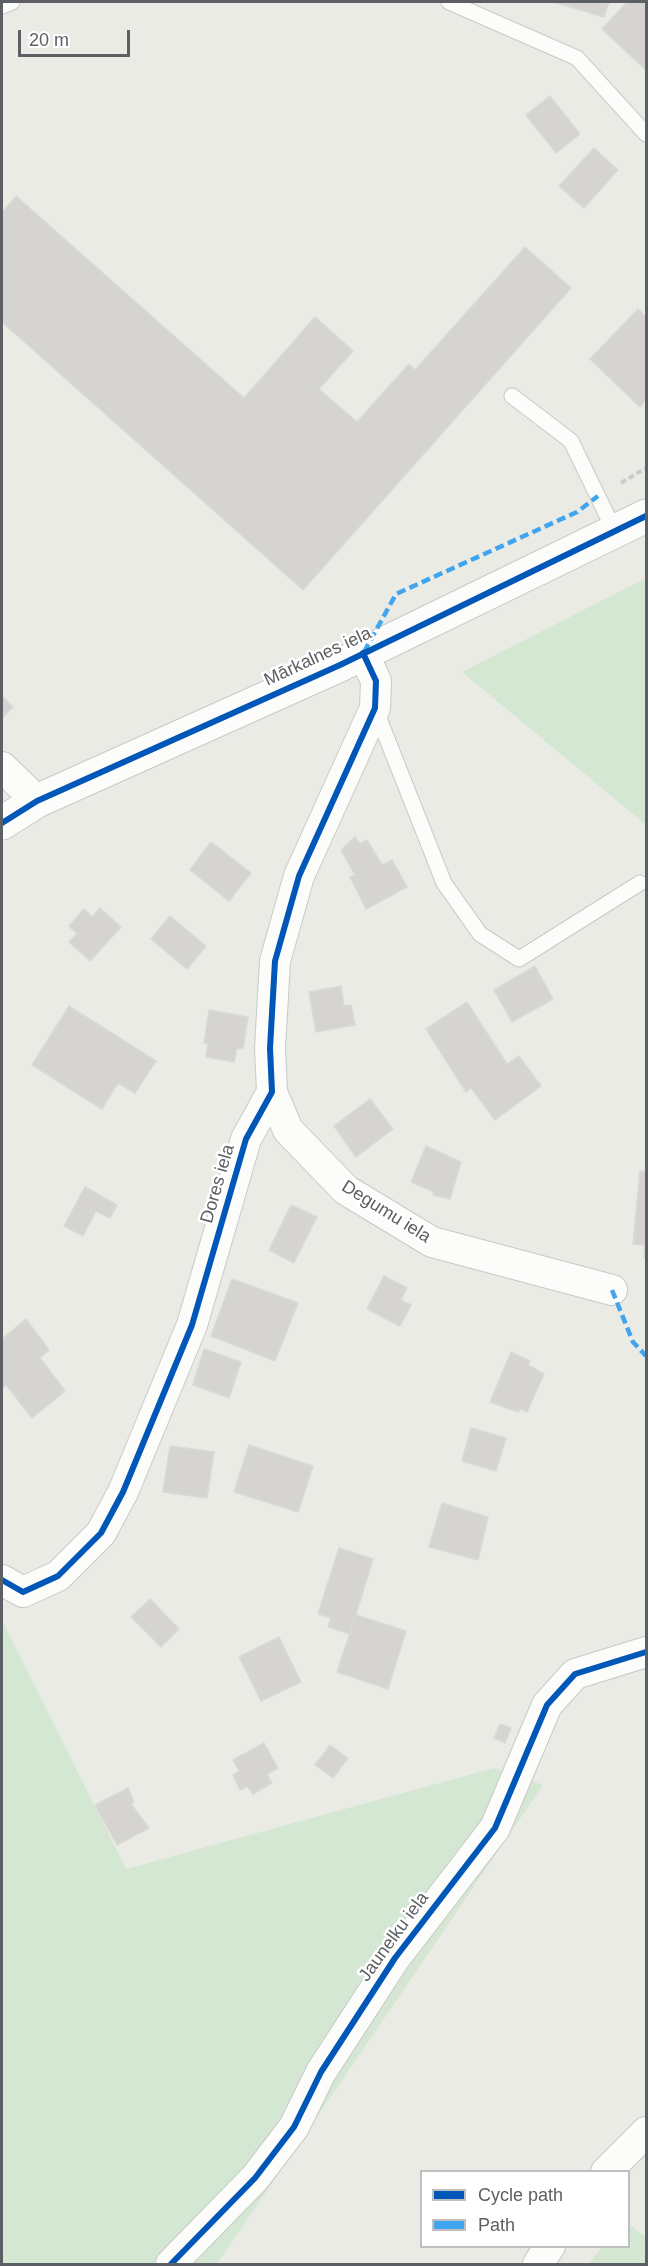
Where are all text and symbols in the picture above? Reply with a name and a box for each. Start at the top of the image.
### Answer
scale bar [21,18,134,56]
text: 20 m [29,30,69,50]
street label: Mārkalnes iela [261,623,375,691]
street label: Dores iela [196,1142,240,1226]
street label: Degumu iela [337,1176,435,1248]
street label: Jaunelku iela [354,1888,434,1986]
legend [420,2170,630,2248]
text: Cycle path [478,2185,563,2205]
text: Path [478,2215,515,2235]

